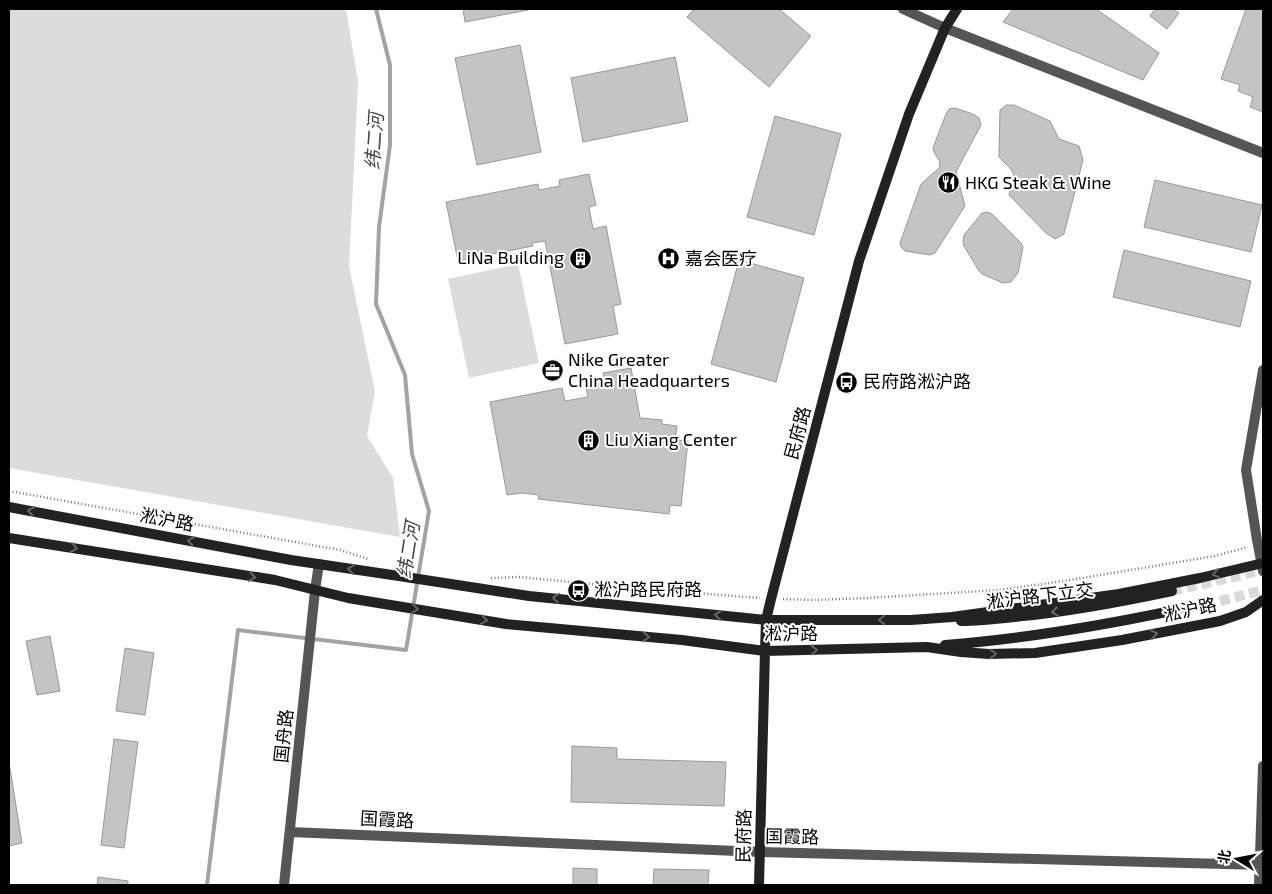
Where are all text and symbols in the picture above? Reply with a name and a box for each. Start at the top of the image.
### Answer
water label: 纬二河 [360,108,387,170]
restaurant icon: HKG Steak & Wine [937,171,961,195]
place label: HKG Steak & Wine [965,171,1111,193]
place label: LiNa Building [457,246,564,268]
building icon: LiNa Building [568,246,592,270]
hospital icon: 嘉会医疗 [657,247,681,271]
place label: 嘉会医疗 [685,247,757,269]
place label: Nike Greater China Headquarters [568,348,730,391]
office icon: Nike Greater China Headquarters [540,358,564,382]
bus stop icon: 民府路淞沪路 [835,370,859,394]
place label: 民府路淞沪路 [863,370,971,392]
street label: 民府路 [779,404,815,462]
building icon: Liu Xiang Center [577,428,601,452]
place label: Liu Xiang Center [605,428,737,450]
street label: 淞沪路 [139,503,196,535]
one-way arrow [27,506,36,516]
water label: 纬二河 [392,516,424,580]
one-way arrow [186,536,195,546]
one-way arrow [70,543,79,553]
one-way arrow [347,564,355,574]
one-way arrow [1211,568,1220,579]
one-way arrow [248,571,256,581]
bus stop icon: 淞沪路民府路 [566,578,590,602]
place label: 淞沪路民府路 [594,578,702,600]
street label: 淞沪路下立交 [985,578,1095,613]
one-way arrow [552,593,560,604]
street label: 淞沪路 [1161,593,1218,625]
one-way arrow [411,603,419,613]
one-way arrow [1051,607,1060,617]
one-way arrow [714,610,722,621]
one-way arrow [481,614,489,625]
one-way arrow [878,615,886,626]
street label: 淞沪路 [764,622,818,644]
one-way arrow [1150,629,1159,640]
one-way arrow [642,631,650,642]
one-way arrow [810,645,818,655]
one-way arrow [990,649,997,659]
street label: 国舟路 [269,708,297,764]
street label: 国霞路 [360,807,415,831]
street label: 民府路 [732,809,754,863]
street label: 国霞路 [765,825,819,847]
north arrow [1212,834,1262,884]
text: 北 [1214,848,1233,865]

